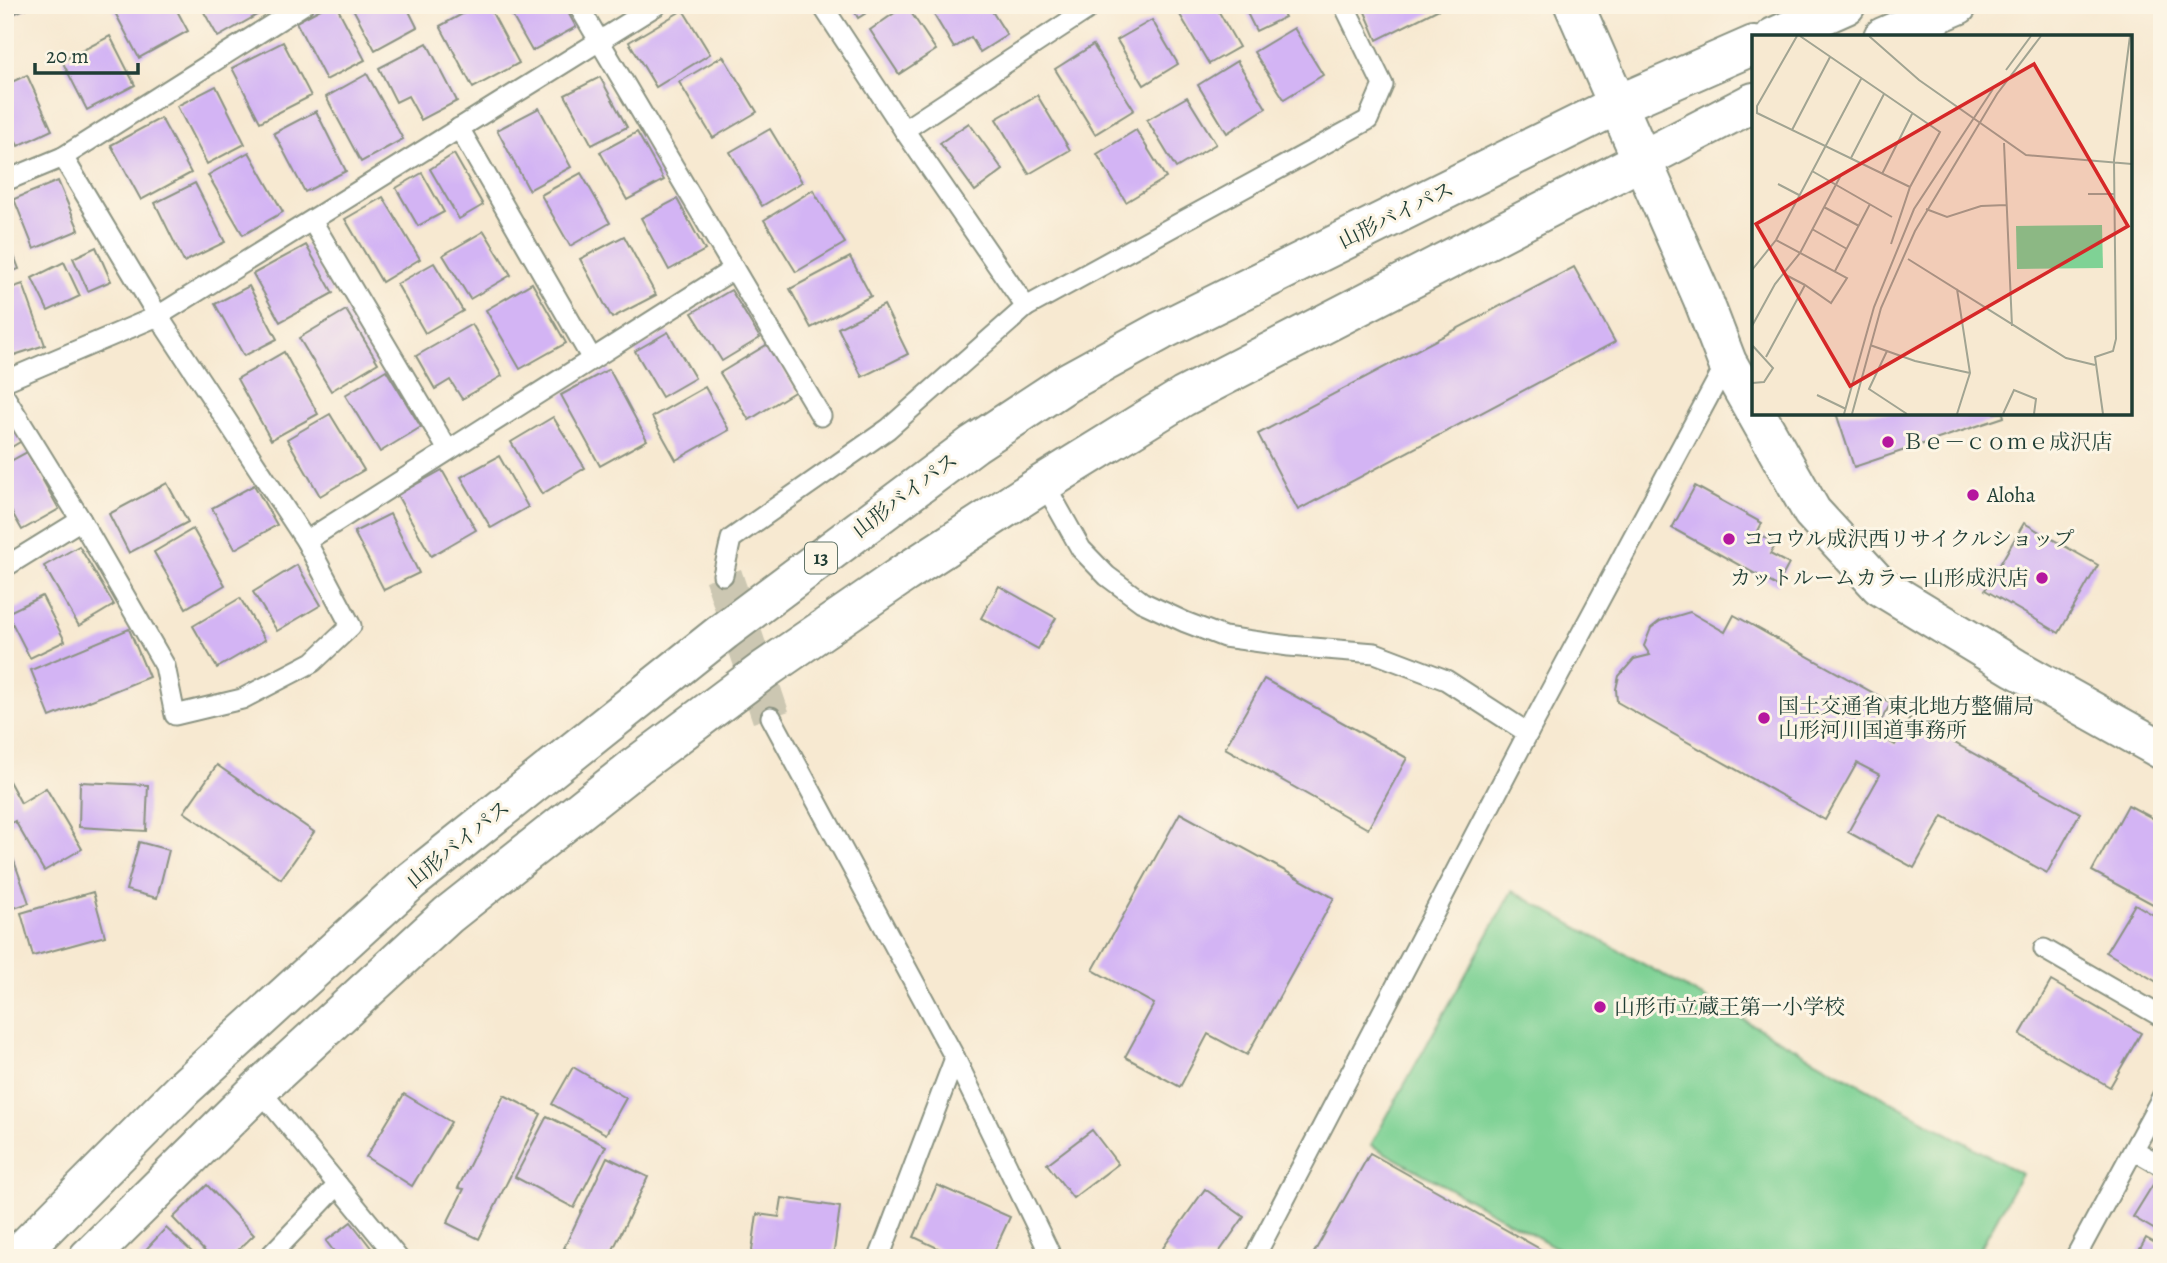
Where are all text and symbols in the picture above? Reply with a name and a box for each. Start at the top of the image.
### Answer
scale bar [35,32,138,76]
inset map [1752,35,2132,415]
text: 20 m [46,42,89,70]
street label: 山形バイパス [1333,175,1459,255]
place label: Ｂｅ－ｃｏｍｅ成沢店 [1902,428,2112,456]
marker: Ｂｅ－ｃｏｍｅ成沢店 [1880,434,1896,450]
street label: 山形バイパス [846,446,964,544]
place label: Aloha [1986,481,2036,509]
marker: Aloha [1965,487,1981,503]
place label: ココウル成沢西リサイクルショップ [1743,525,2074,553]
marker: ココウル成沢西リサイクルショップ [1721,531,1737,547]
road number: 13 [805,542,837,573]
place label: カットルームカラー 山形成沢店 [1730,564,2028,592]
marker: カットルームカラー 山形成沢店 [2034,570,2050,586]
place label: 国土交通省 東北地方整備局 山形河川国道事務所 [1778,692,2034,744]
marker: 国土交通省 東北地方整備局 山形河川国道事務所 [1756,710,1772,726]
street label: 山形バイパス [400,794,516,894]
place label: 山形市立蔵王第一小学校 [1614,993,1845,1021]
marker: 山形市立蔵王第一小学校 [1592,999,1608,1015]

